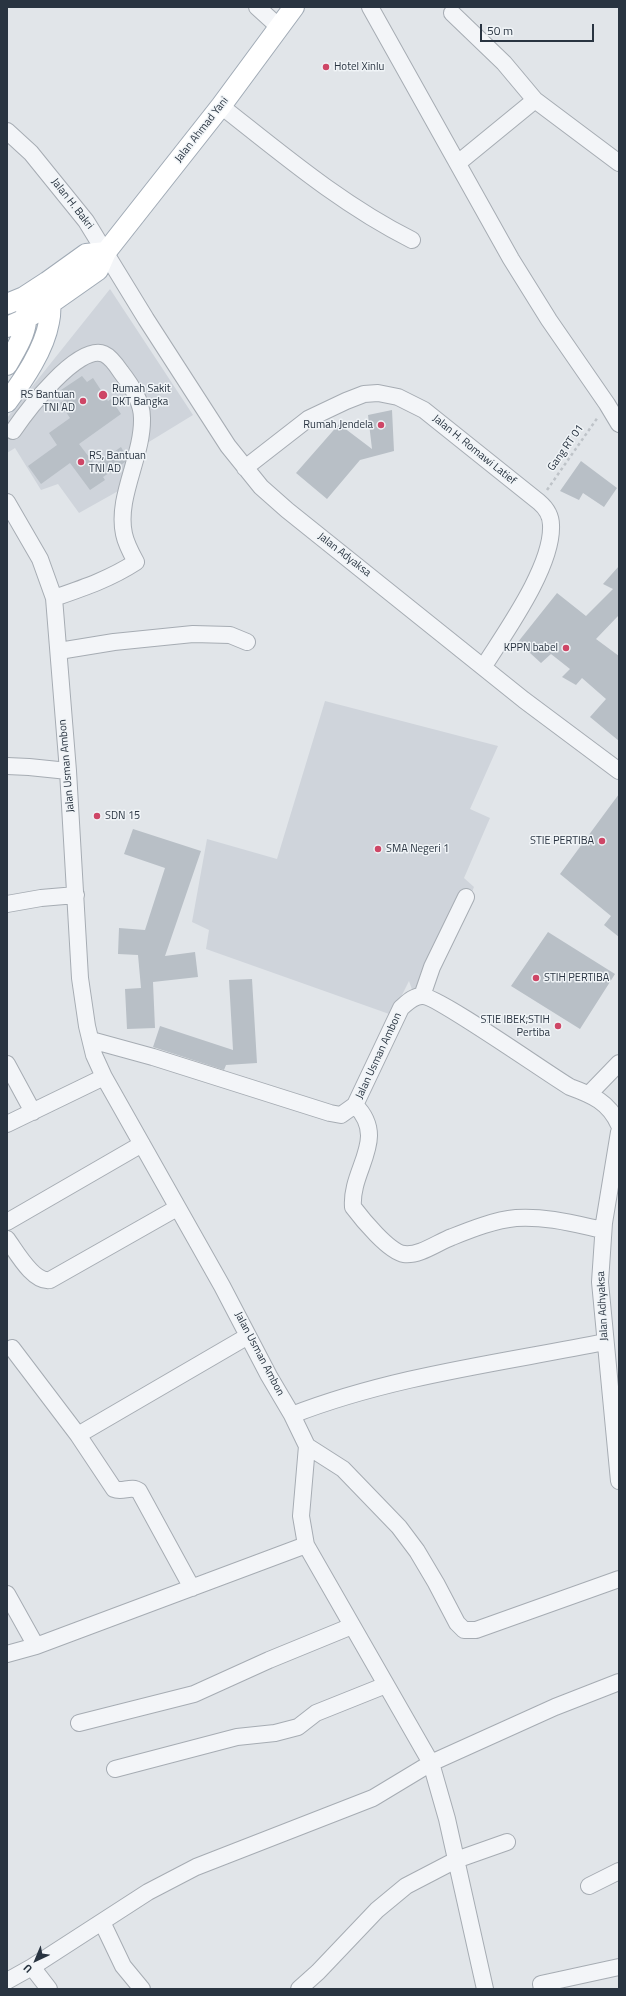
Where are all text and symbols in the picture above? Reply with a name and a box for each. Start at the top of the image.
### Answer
scale bar [482,16,596,42]
text: 50 m [487,21,513,40]
place label: Hotel Xinlu [334,60,384,74]
marker: Hotel Xinlu [321,62,331,72]
street label: Jalan Ahmad Yani [172,95,232,165]
street label: Jalan H. Bakri [48,176,96,232]
place label: Rumah Sakit DKT Bangka [112,382,171,408]
place label: RS Bantuan TNI AD [21,388,75,414]
marker: Rumah Sakit DKT Bangka [97,389,109,401]
marker: RS Bantuan TNI AD [78,396,88,406]
street label: Jalan H. Romawi Latief [429,412,519,488]
place label: Rumah Jendela [303,418,373,432]
marker: Rumah Jendela [376,420,386,430]
street label: Gang RT 01 [545,422,587,474]
place label: RS, Bantuan TNI AD [89,449,146,475]
marker: RS, Bantuan TNI AD [76,457,86,467]
street label: Jalan Adyaksa [315,530,373,580]
place label: KPPN babel [504,641,558,655]
marker: KPPN babel [561,643,571,653]
street label: Jalan Usman Ambon [56,719,78,813]
place label: SDN 15 [105,809,140,823]
marker: SDN 15 [92,811,102,821]
place label: STIE PERTIBA [530,834,594,848]
marker: STIE PERTIBA [597,836,607,846]
place label: SMA Negeri 1 [386,842,449,856]
marker: SMA Negeri 1 [373,844,383,854]
place label: STIH PERTIBA [544,971,609,985]
marker: STIH PERTIBA [531,973,541,983]
street label: Jalan Usman Ambon [353,1011,405,1101]
place label: STIE IBEK;STIH Pertiba [481,1013,550,1039]
marker: STIE IBEK;STIH Pertiba [553,1021,563,1031]
street label: Jalan Adhyaksa [595,1271,611,1341]
street label: Jalan Usman Ambon [231,1310,287,1398]
north arrow [16,1940,56,1980]
text: U [20,1960,36,1977]

